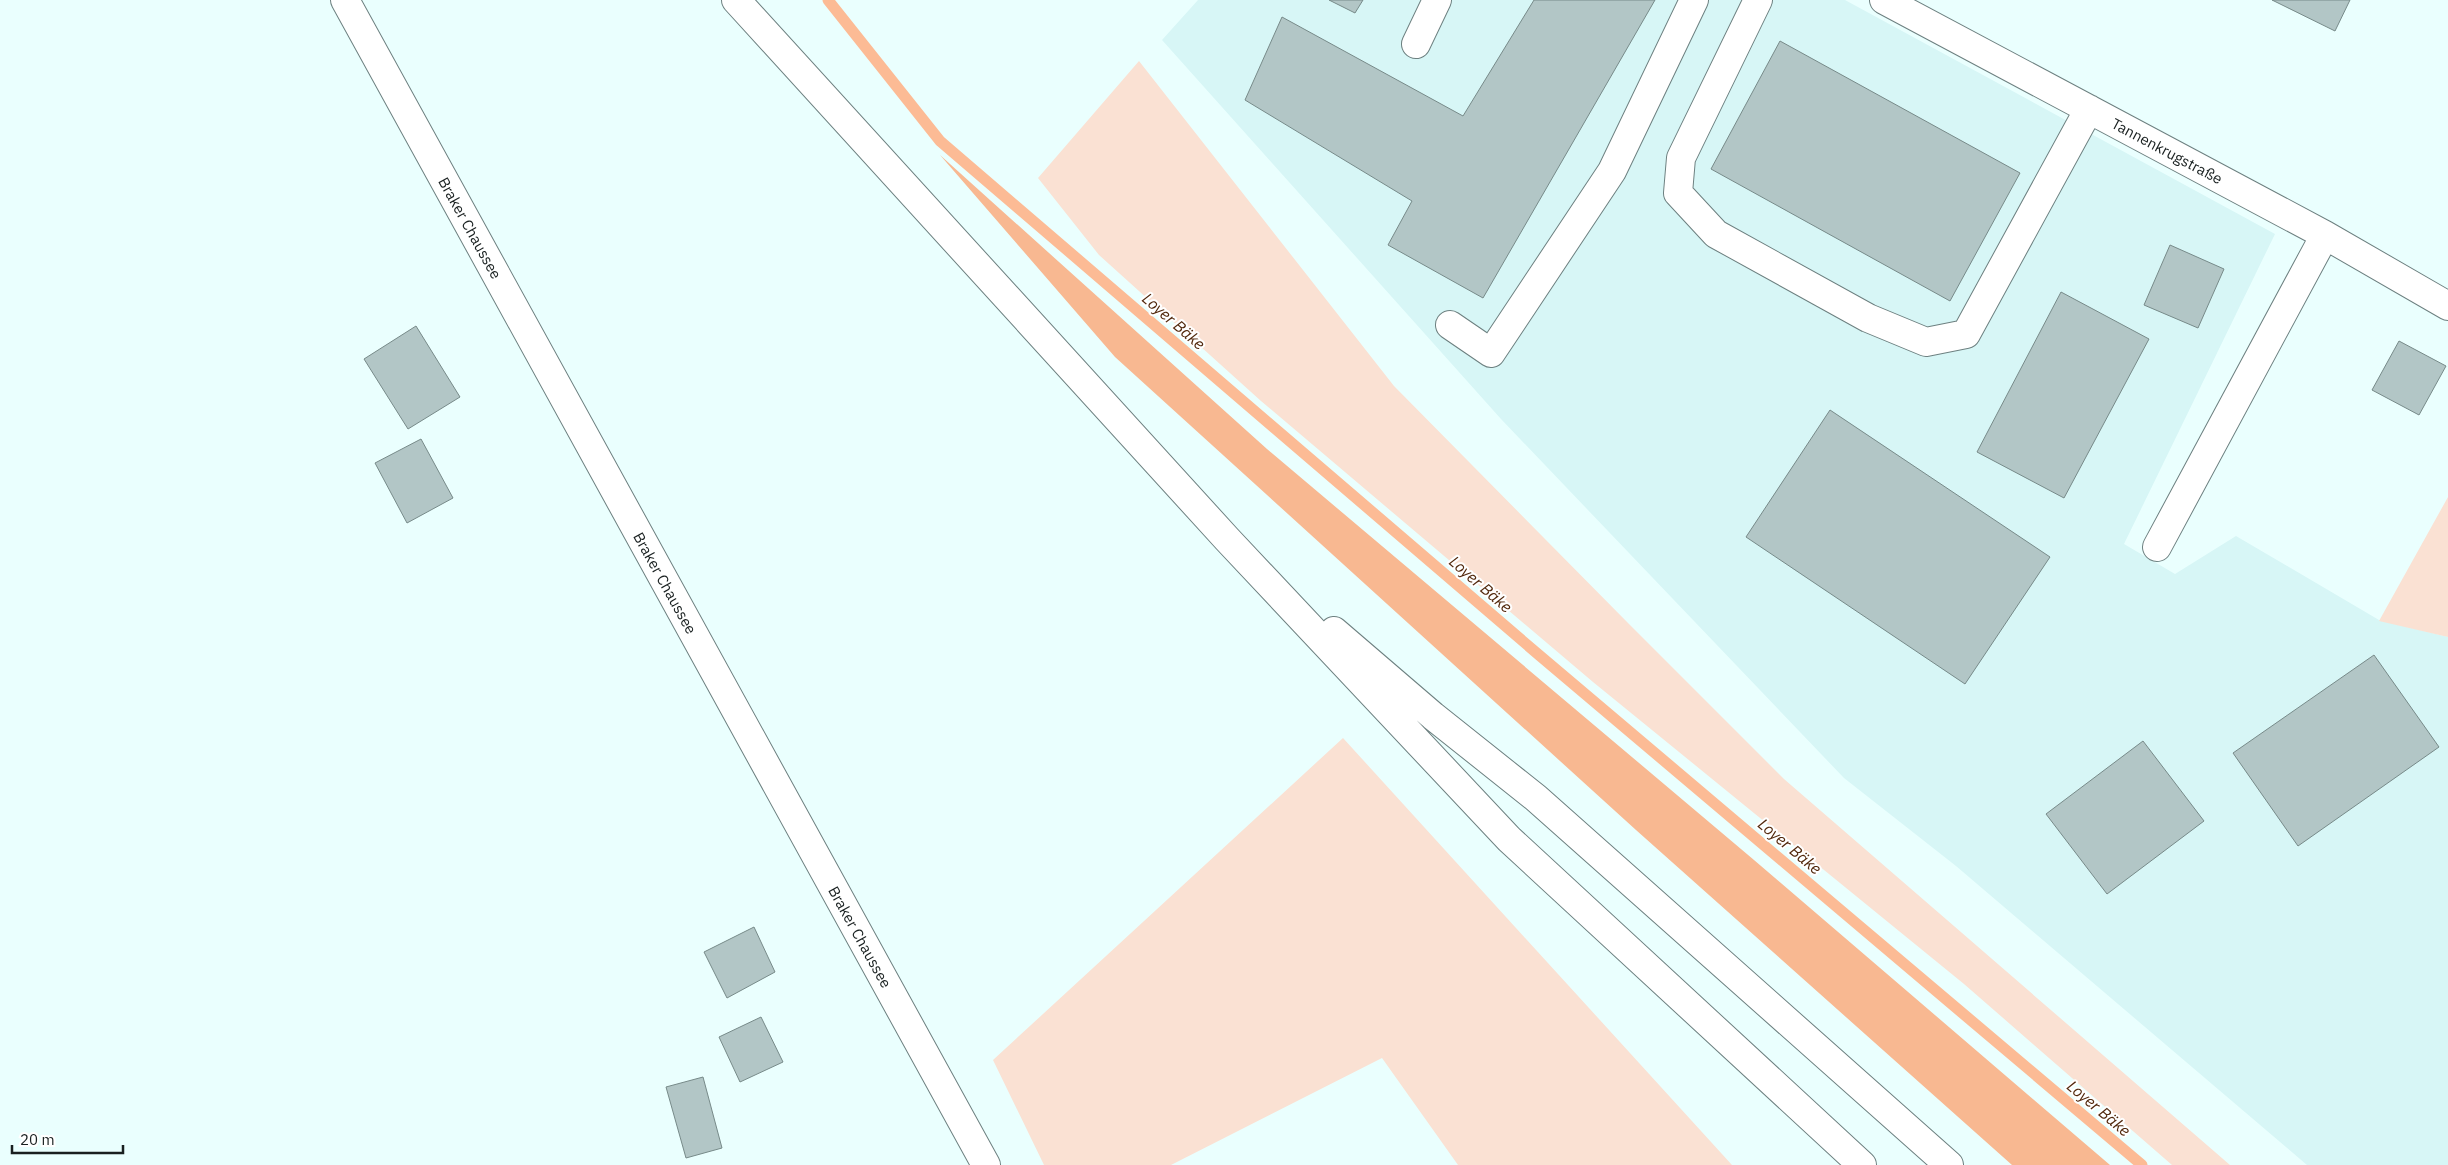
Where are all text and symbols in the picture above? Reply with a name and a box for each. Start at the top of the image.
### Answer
street label: Tannenkrugstraße [2108,114,2226,188]
street label: Braker Chaussee [434,174,506,282]
water label: Loyer Bäke [1138,288,1210,354]
street label: Braker Chaussee [629,529,701,637]
water label: Loyer Bäke [1445,551,1517,617]
water label: Loyer Bäke [1754,814,1826,878]
street label: Braker Chaussee [824,883,896,991]
water label: Loyer Bäke [2063,1076,2135,1140]
scale bar [12,1122,124,1154]
text: 20 m [20,1130,55,1149]

